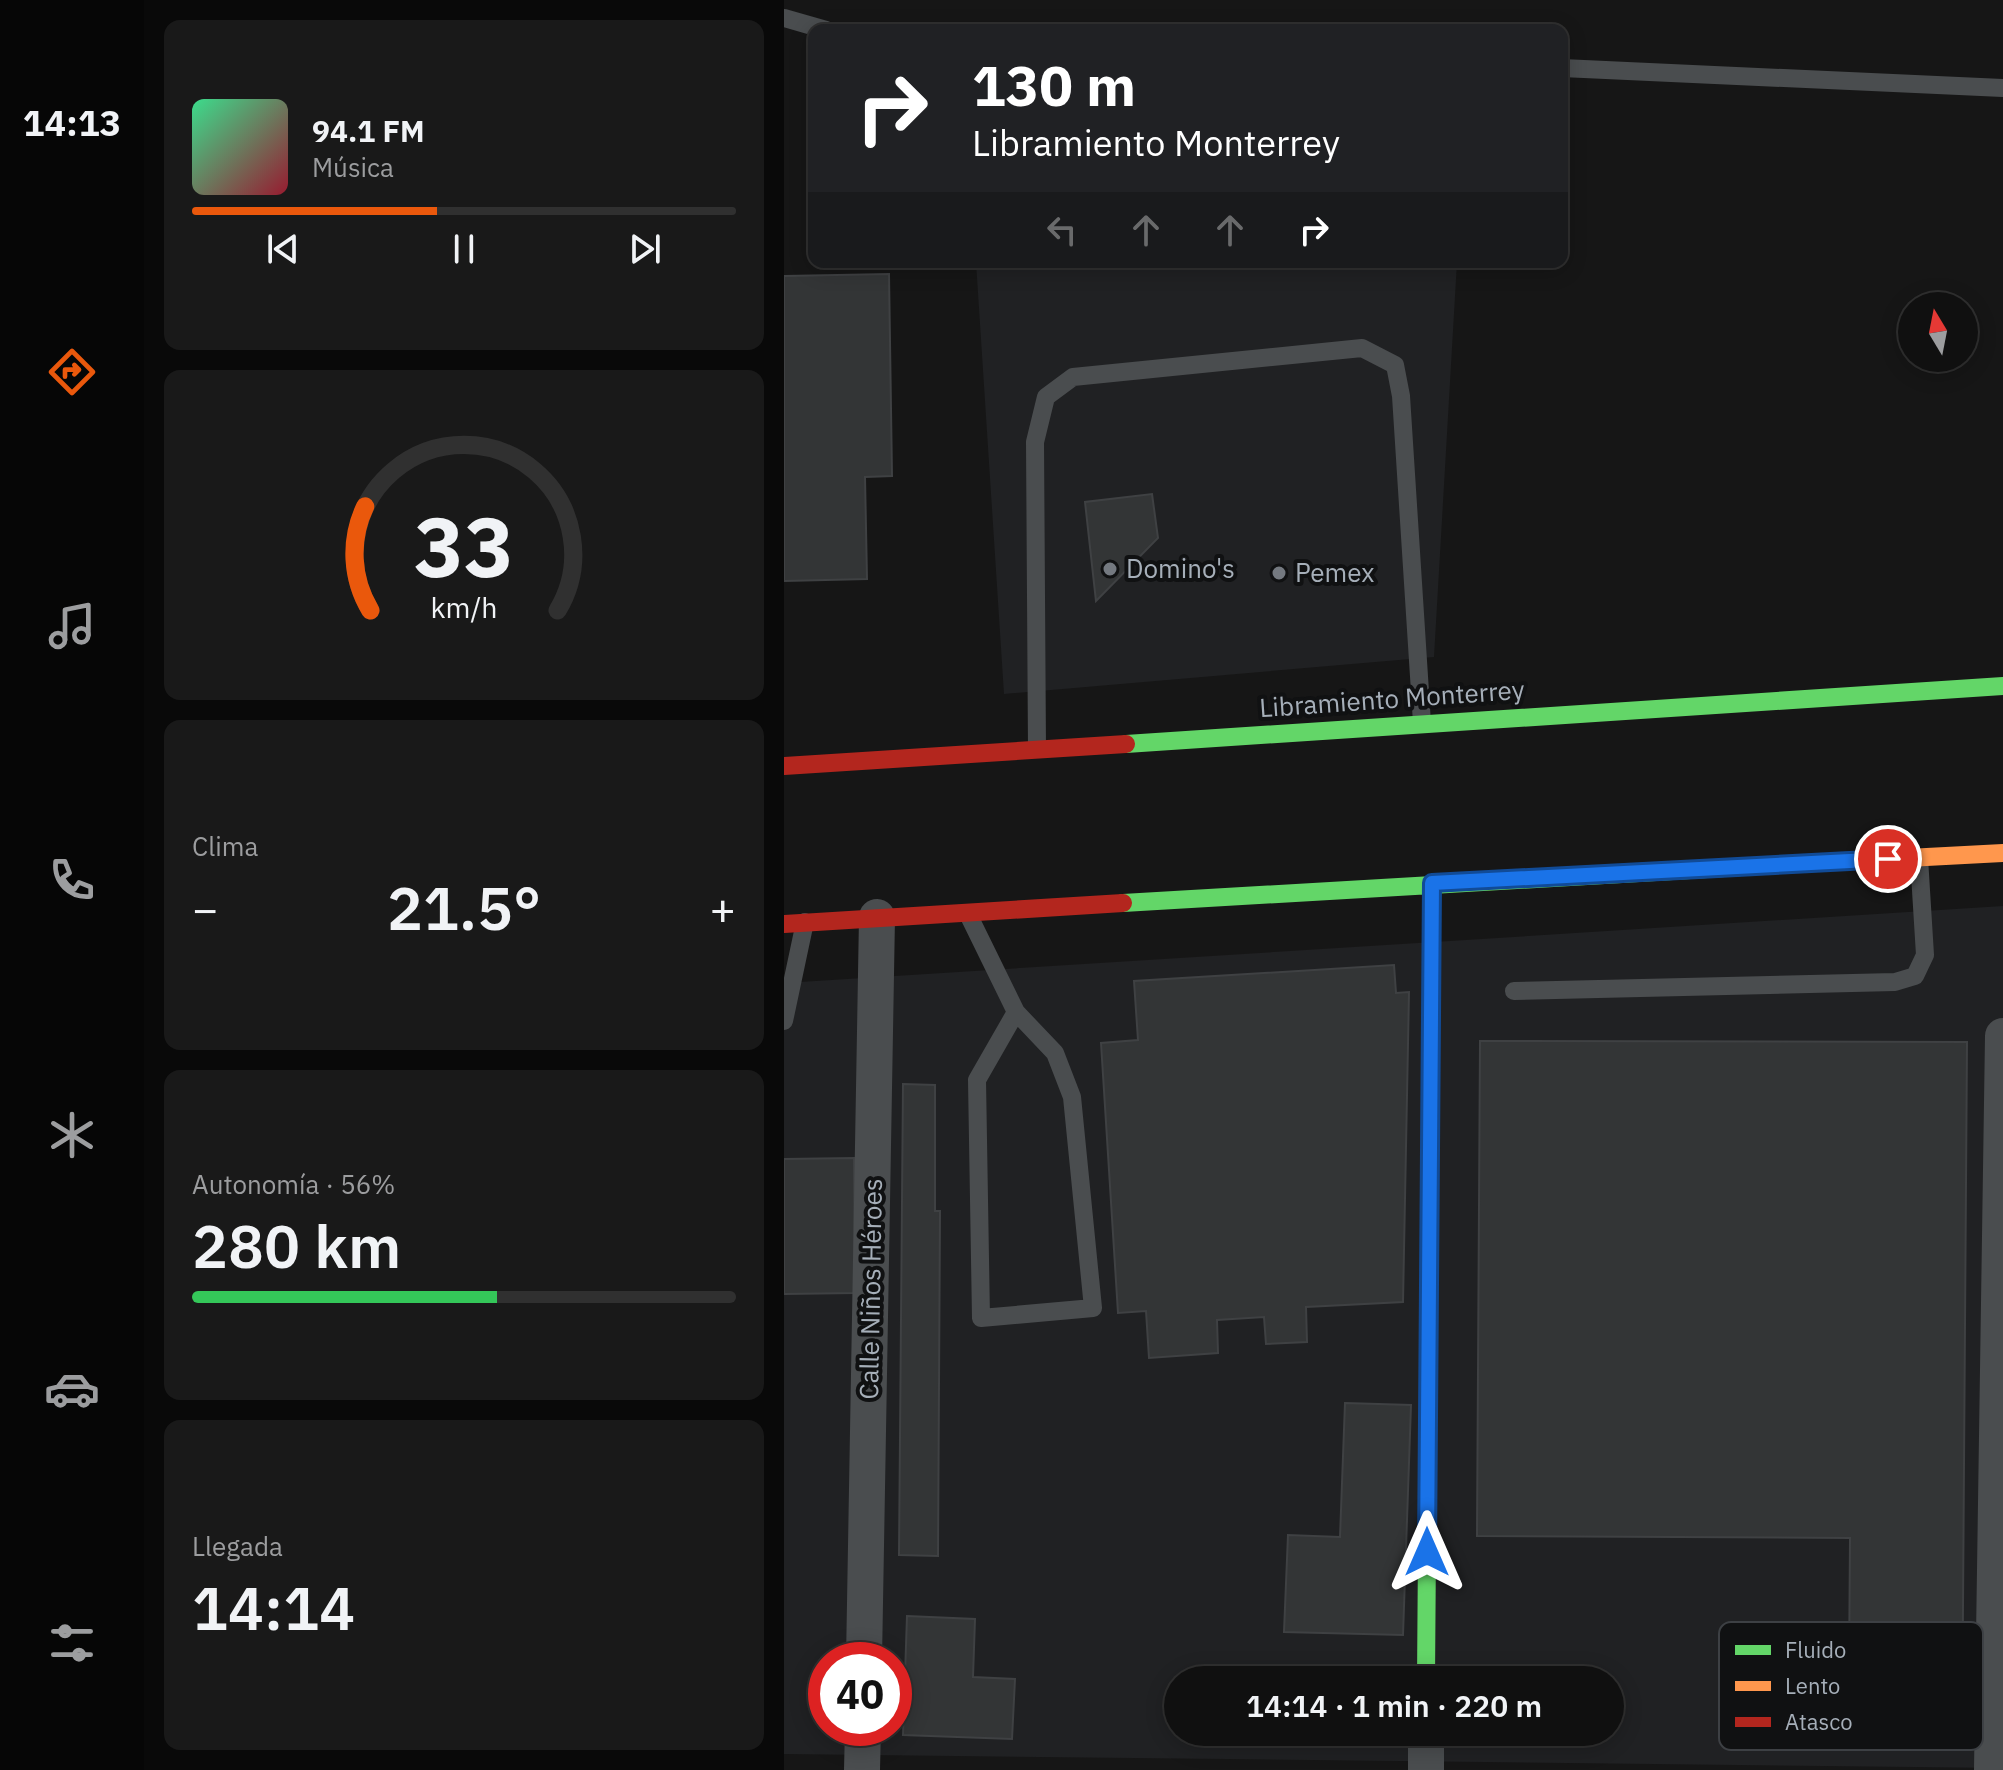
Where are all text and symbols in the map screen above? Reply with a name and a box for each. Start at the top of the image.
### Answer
text: 130 m [972,49,1136,121]
icon: right [840,56,944,160]
text: 14:13 [23,99,121,146]
text: 94.1 FM [312,111,425,150]
text: Libramiento Monterrey [972,119,1340,166]
text: Música [312,150,394,184]
icon: left [1040,208,1084,252]
icon: ahead [1124,208,1168,252]
icon: ahead [1208,208,1252,252]
icon: right [1292,208,1336,252]
icon: previous [261,227,305,271]
icon: pause [442,227,486,271]
icon: next [623,227,667,271]
north arrow [1898,292,1978,372]
map controls [1898,292,1978,372]
icon: directions [44,344,100,400]
text: 33 [414,492,514,600]
place label: Domino's [1126,551,1235,585]
place label: Pemex [1295,555,1374,589]
marker: Domino's [1101,560,1119,578]
marker: Pemex [1270,564,1288,582]
text: km/h [430,589,498,626]
icon: music [44,598,100,654]
street label: Libramiento Monterrey [1258,672,1526,724]
pin [1854,825,1922,893]
text: Clima [192,829,258,863]
icon: arrive [1866,837,1910,881]
icon: phone [44,852,100,908]
text: 21.5° [387,868,541,947]
text: − [192,880,218,937]
text: + [710,880,736,937]
icon: climate [44,1107,100,1163]
text: Autonomía · 56% [192,1167,395,1201]
street label: Calle Niños Héroes [851,1178,889,1400]
text: 280 km [192,1206,401,1285]
icon: car [44,1361,100,1417]
position arrow [1385,1510,1469,1594]
text: Llegada [192,1529,283,1563]
text: 14:14 [192,1568,355,1647]
icon: filters [44,1615,100,1671]
legend [1719,1622,1983,1750]
text: Fluido [1785,1635,1846,1664]
speed limit sign: 40 [808,1642,912,1746]
text: Lento [1785,1671,1840,1700]
text: 14:14 · 1 min · 220 m [1246,1686,1542,1725]
text: Atasco [1785,1707,1852,1736]

